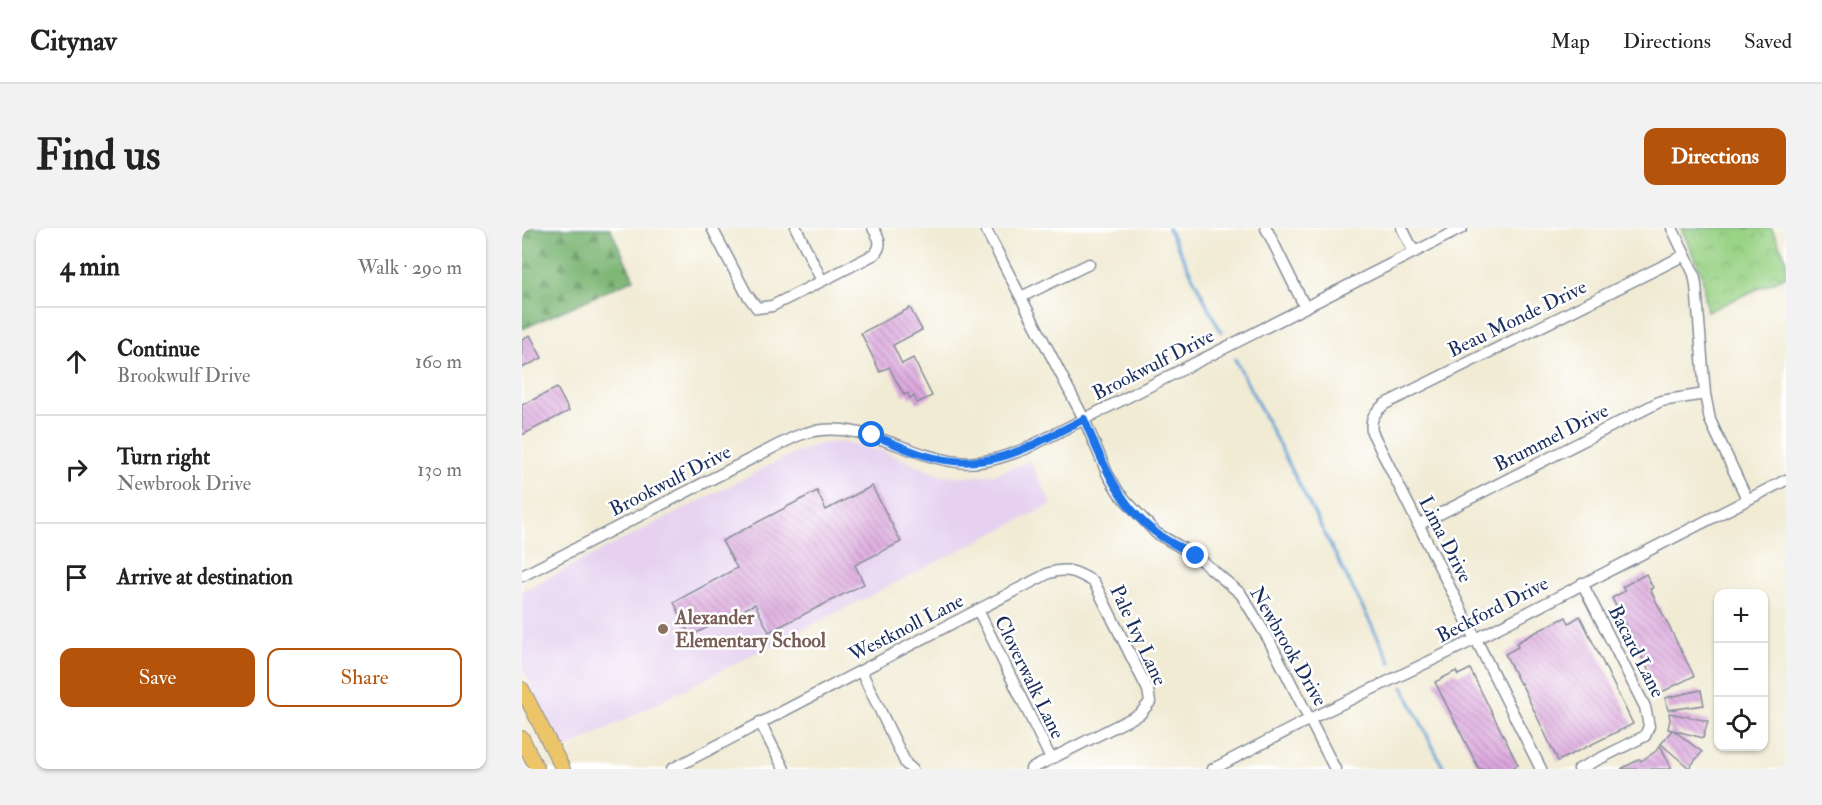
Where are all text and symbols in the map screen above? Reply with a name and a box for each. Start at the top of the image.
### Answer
text: Citynav [30,24,117,59]
text: Map [1550,28,1590,55]
text: Directions [1623,28,1711,55]
text: Saved [1744,28,1792,55]
button: Directions [1644,128,1786,185]
text: Find us [36,130,160,182]
text: 4 min [60,251,120,283]
text: Walk · 290 m [358,255,462,280]
street label: Beau Monde Drive [1444,274,1591,363]
street label: Brookwulf Drive [1088,323,1218,406]
text: Continue [117,335,200,363]
icon: ahead [60,345,93,378]
text: 160 m [415,349,462,374]
text: Brookwulf Drive [117,363,250,388]
street label: Brummel Drive [1490,398,1613,477]
route start [858,421,884,447]
street label: Brookwulf Drive [605,439,735,522]
text: Turn right [117,443,210,471]
icon: right [60,453,93,486]
text: 130 m [417,457,462,482]
text: Newbrook Drive [117,471,251,496]
street label: Lima Drive [1413,492,1478,587]
route end [1182,542,1208,568]
icon: arrive [60,561,93,594]
text: Arrive at destination [117,563,293,591]
street label: Beckford Drive [1432,571,1552,648]
street label: Pale Ivy Lane [1104,581,1173,689]
street label: Newbrook Drive [1244,582,1333,711]
street label: Westknoll Lane [844,588,968,668]
map controls [1714,589,1768,751]
button: + [1714,589,1768,643]
street label: Bacard Lane [1603,601,1670,702]
place label: Alexander Elementary School [674,605,827,654]
street label: Cloverwalk Lane [989,611,1070,743]
marker: Alexander Elementary School [656,622,670,636]
button: − [1714,643,1768,697]
button: Save [60,648,255,707]
button: Share [267,648,462,707]
button: locate [1714,697,1768,751]

